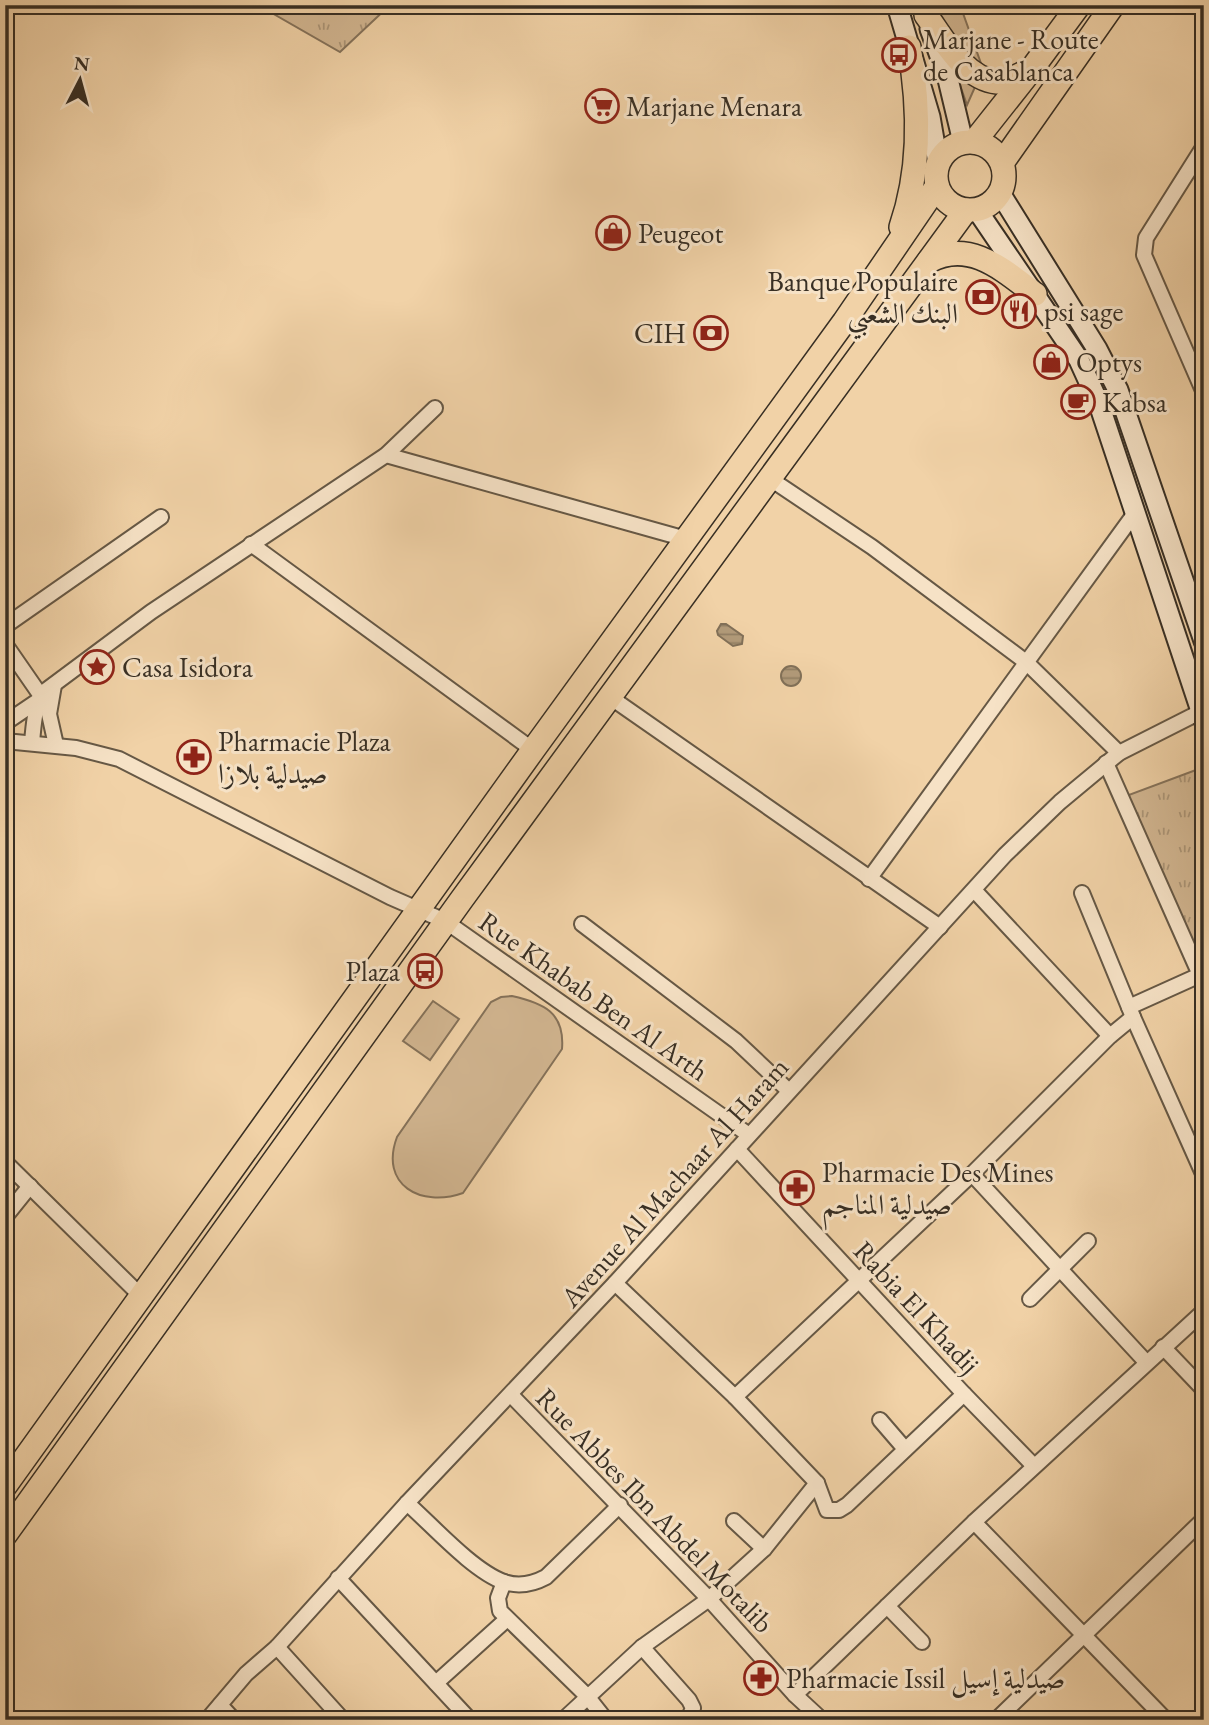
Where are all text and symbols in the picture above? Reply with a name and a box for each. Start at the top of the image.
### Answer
place label: Marjane - Route de Casablanca [923,21,1099,89]
bus stop icon: Marjane - Route de Casablanca [880,36,918,74]
north arrow [46,46,116,116]
text: N [73,50,91,77]
supermarket icon: Marjane Menara [583,87,621,125]
place label: Marjane Menara [626,88,803,124]
shop icon: Peugeot [594,214,632,252]
place label: Peugeot [638,215,723,251]
place label: Banque Populaire البنك الشعبي [767,263,958,340]
bank icon: Banque Populaire البنك الشعبي [964,278,1002,316]
restaurant icon: psi sage [1000,292,1038,330]
place label: psi sage [1044,293,1123,329]
bank icon: CIH [692,314,730,352]
place label: CIH [634,315,686,351]
shop icon: Optys [1032,343,1070,381]
place label: Optys [1076,344,1142,380]
cafe icon: Kabsa [1059,383,1097,421]
place label: Kabsa [1102,384,1168,420]
place icon: Casa Isidora [78,648,116,686]
place label: Casa Isidora [122,649,254,685]
place label: Pharmacie Plaza صيدلية بلازا [218,723,391,791]
pharmacy icon: Pharmacie Plaza صيدلية بلازا [175,738,213,776]
street label: Rue Khabab Ben Al Arth [472,903,716,1089]
bus stop icon: Plaza [406,952,444,990]
place label: Plaza [345,953,401,989]
street label: Avenue Al Machaar Al Haram [551,1049,796,1315]
place label: Pharmacie Des Mines صيدلية المناجم [822,1154,1054,1231]
pharmacy icon: Pharmacie Des Mines صيدلية المناجم [778,1169,816,1207]
street label: Rabia El Khadij [846,1233,988,1381]
street label: Rue Abbes Ibn Abdel Motalib [528,1380,782,1640]
pharmacy icon: Pharmacie Issil صيدلية إسيل [742,1659,780,1697]
place label: Pharmacie Issil صيدلية إسيل [786,1660,1065,1698]

